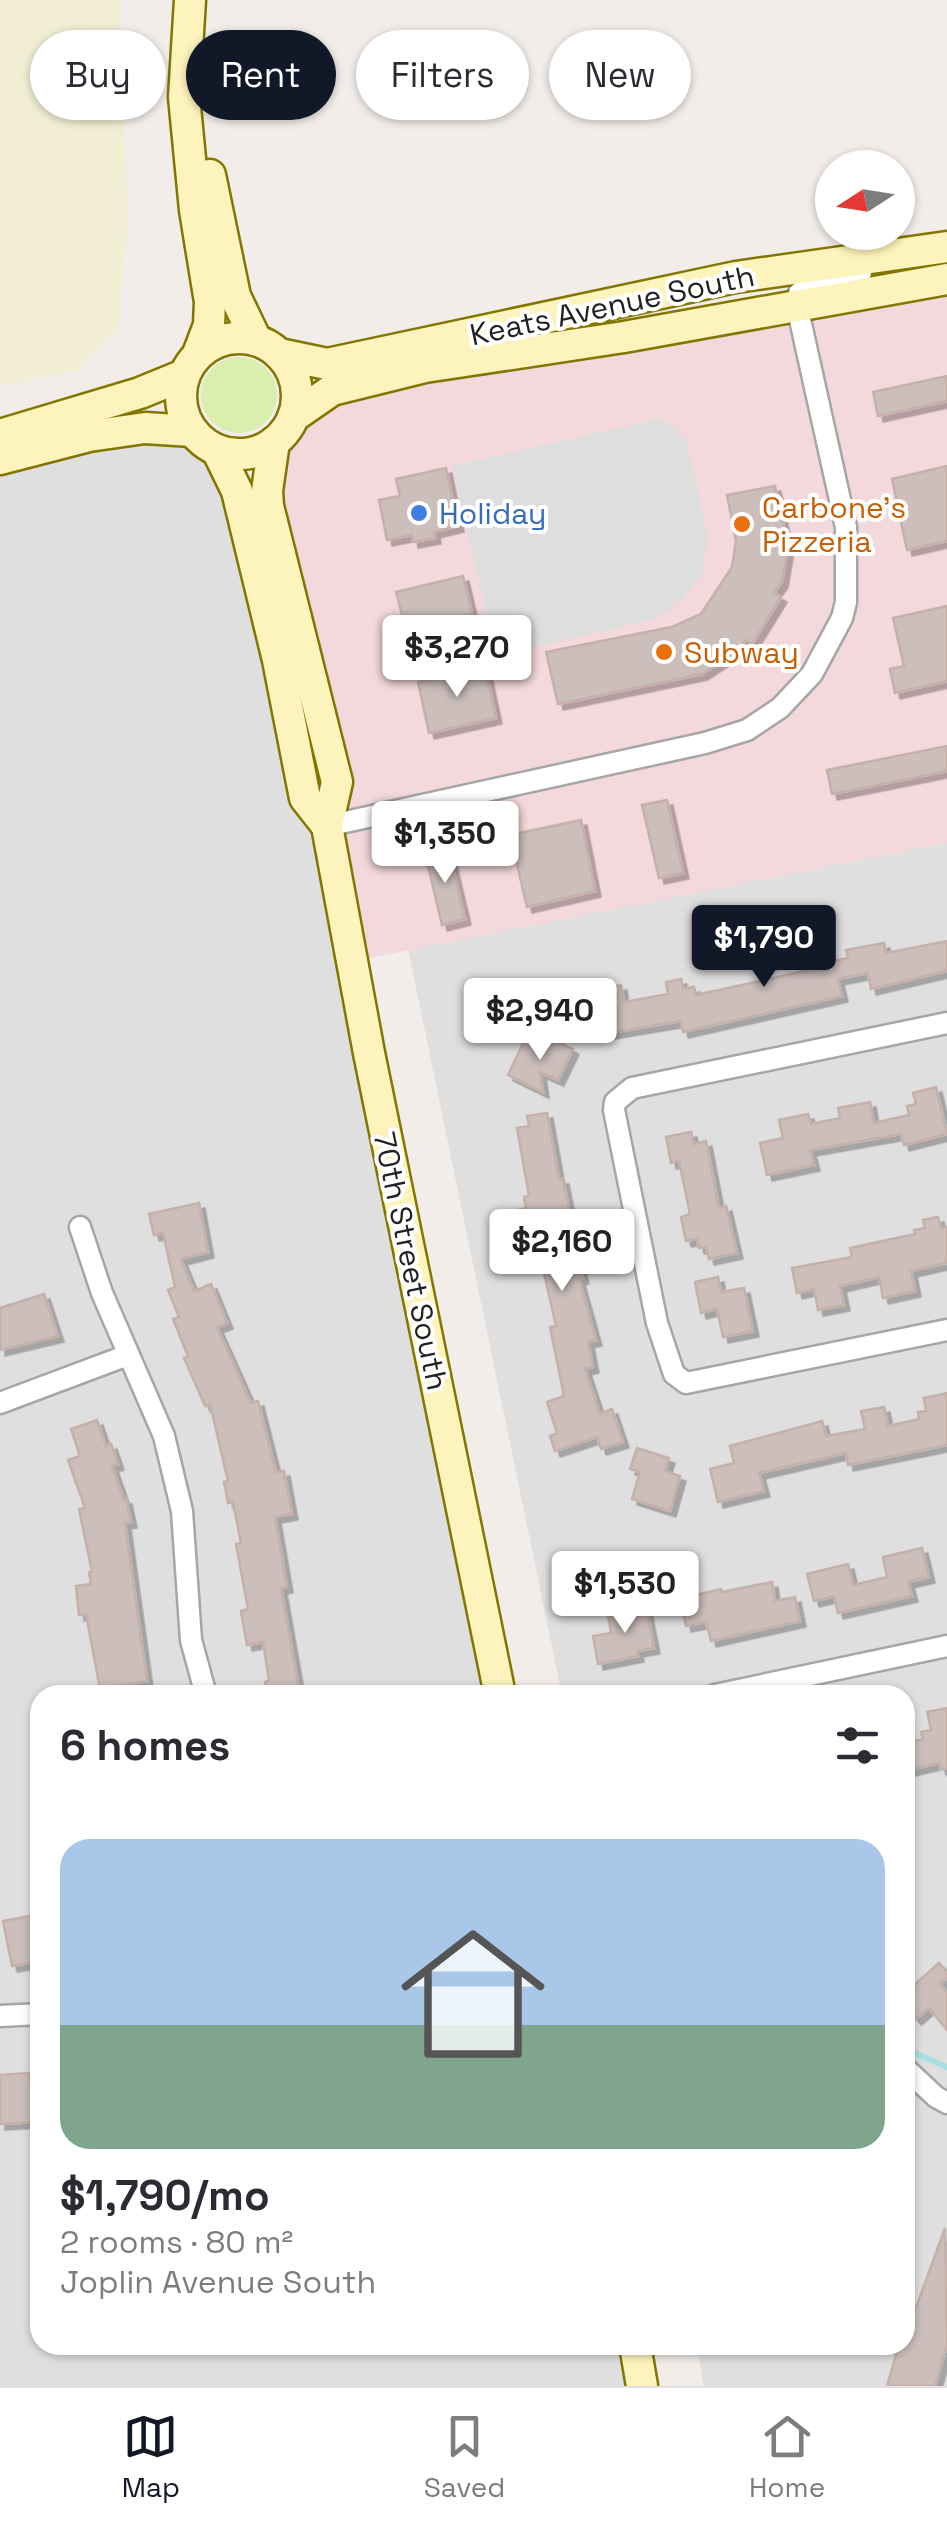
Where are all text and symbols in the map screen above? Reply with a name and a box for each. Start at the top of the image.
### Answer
chip: Buy [30,30,166,120]
chip: Rent [186,30,336,120]
chip: Filters [356,30,529,120]
chip: New [549,30,691,120]
north arrow [815,150,915,250]
map controls [815,150,915,250]
street label: Keats Avenue South [466,256,758,354]
place label: Carbone's Pizzeria [762,488,906,561]
place label: Holiday [439,494,546,533]
marker: Holiday [408,502,430,524]
marker: Carbone's Pizzeria [731,513,753,535]
pin: $3,270 [376,615,538,700]
text: $3,270 [404,627,510,667]
place label: Subway [684,633,799,672]
marker: Subway [653,641,675,663]
pin: $1,350 [364,801,526,886]
text: $1,350 [394,813,496,853]
pin: $1,790 [683,905,845,990]
text: $1,790 [714,917,814,957]
pin: $2,940 [459,978,621,1063]
text: $2,940 [486,990,594,1030]
street label: 70th Street South [365,1128,457,1394]
pin: $2,160 [481,1209,643,1294]
text: $2,160 [511,1221,613,1261]
pin: $1,530 [544,1551,706,1636]
text: $1,530 [574,1563,676,1603]
icon: filters [830,1718,885,1773]
text: 6 homes [60,1719,230,1772]
icon: home [383,1904,563,2084]
text: $1,790/mo [60,2169,270,2222]
text: 2 rooms · 80 m² [60,2222,293,2262]
text: Joplin Avenue South [60,2262,376,2302]
tab: Map [122,2409,180,2505]
tab: Saved [424,2409,505,2505]
tab: Home [749,2409,825,2505]

